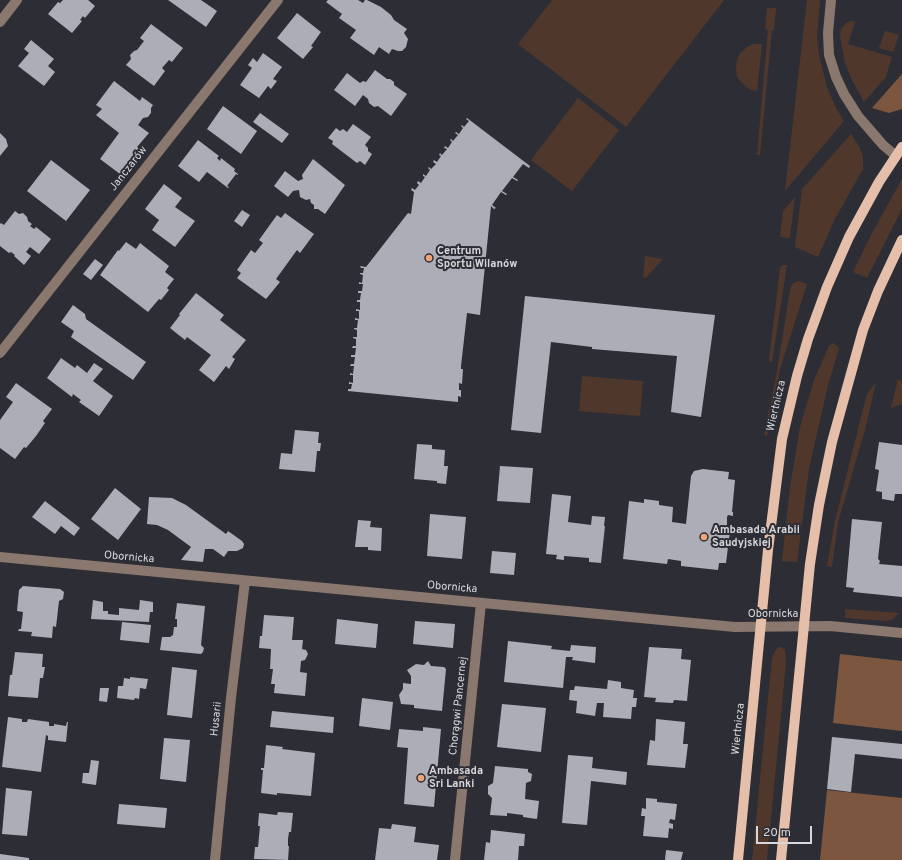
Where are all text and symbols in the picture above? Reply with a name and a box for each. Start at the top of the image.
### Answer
street label: Janczarów [107,144,151,194]
place label: Centrum Sportu Wilanów [437,245,518,271]
marker: Centrum Sportu Wilanów [424,253,434,263]
street label: Wiertnicza [765,379,789,433]
place label: Ambasada Arabii Saudyjskiej [712,524,800,550]
marker: Ambasada Arabii Saudyjskiej [699,532,709,542]
street label: Obornicka [103,549,155,567]
street label: Obornicka [426,579,478,597]
street label: Obornicka [748,608,798,622]
street label: Chorągwi Pancernej [447,656,471,756]
street label: Husarii [209,701,225,737]
street label: Wiertnicza [730,702,748,756]
place label: Ambasada Sri Lanki [429,765,483,791]
marker: Ambasada Sri Lanki [416,773,426,783]
scale bar [758,818,814,844]
text: 20 m [763,825,791,841]

